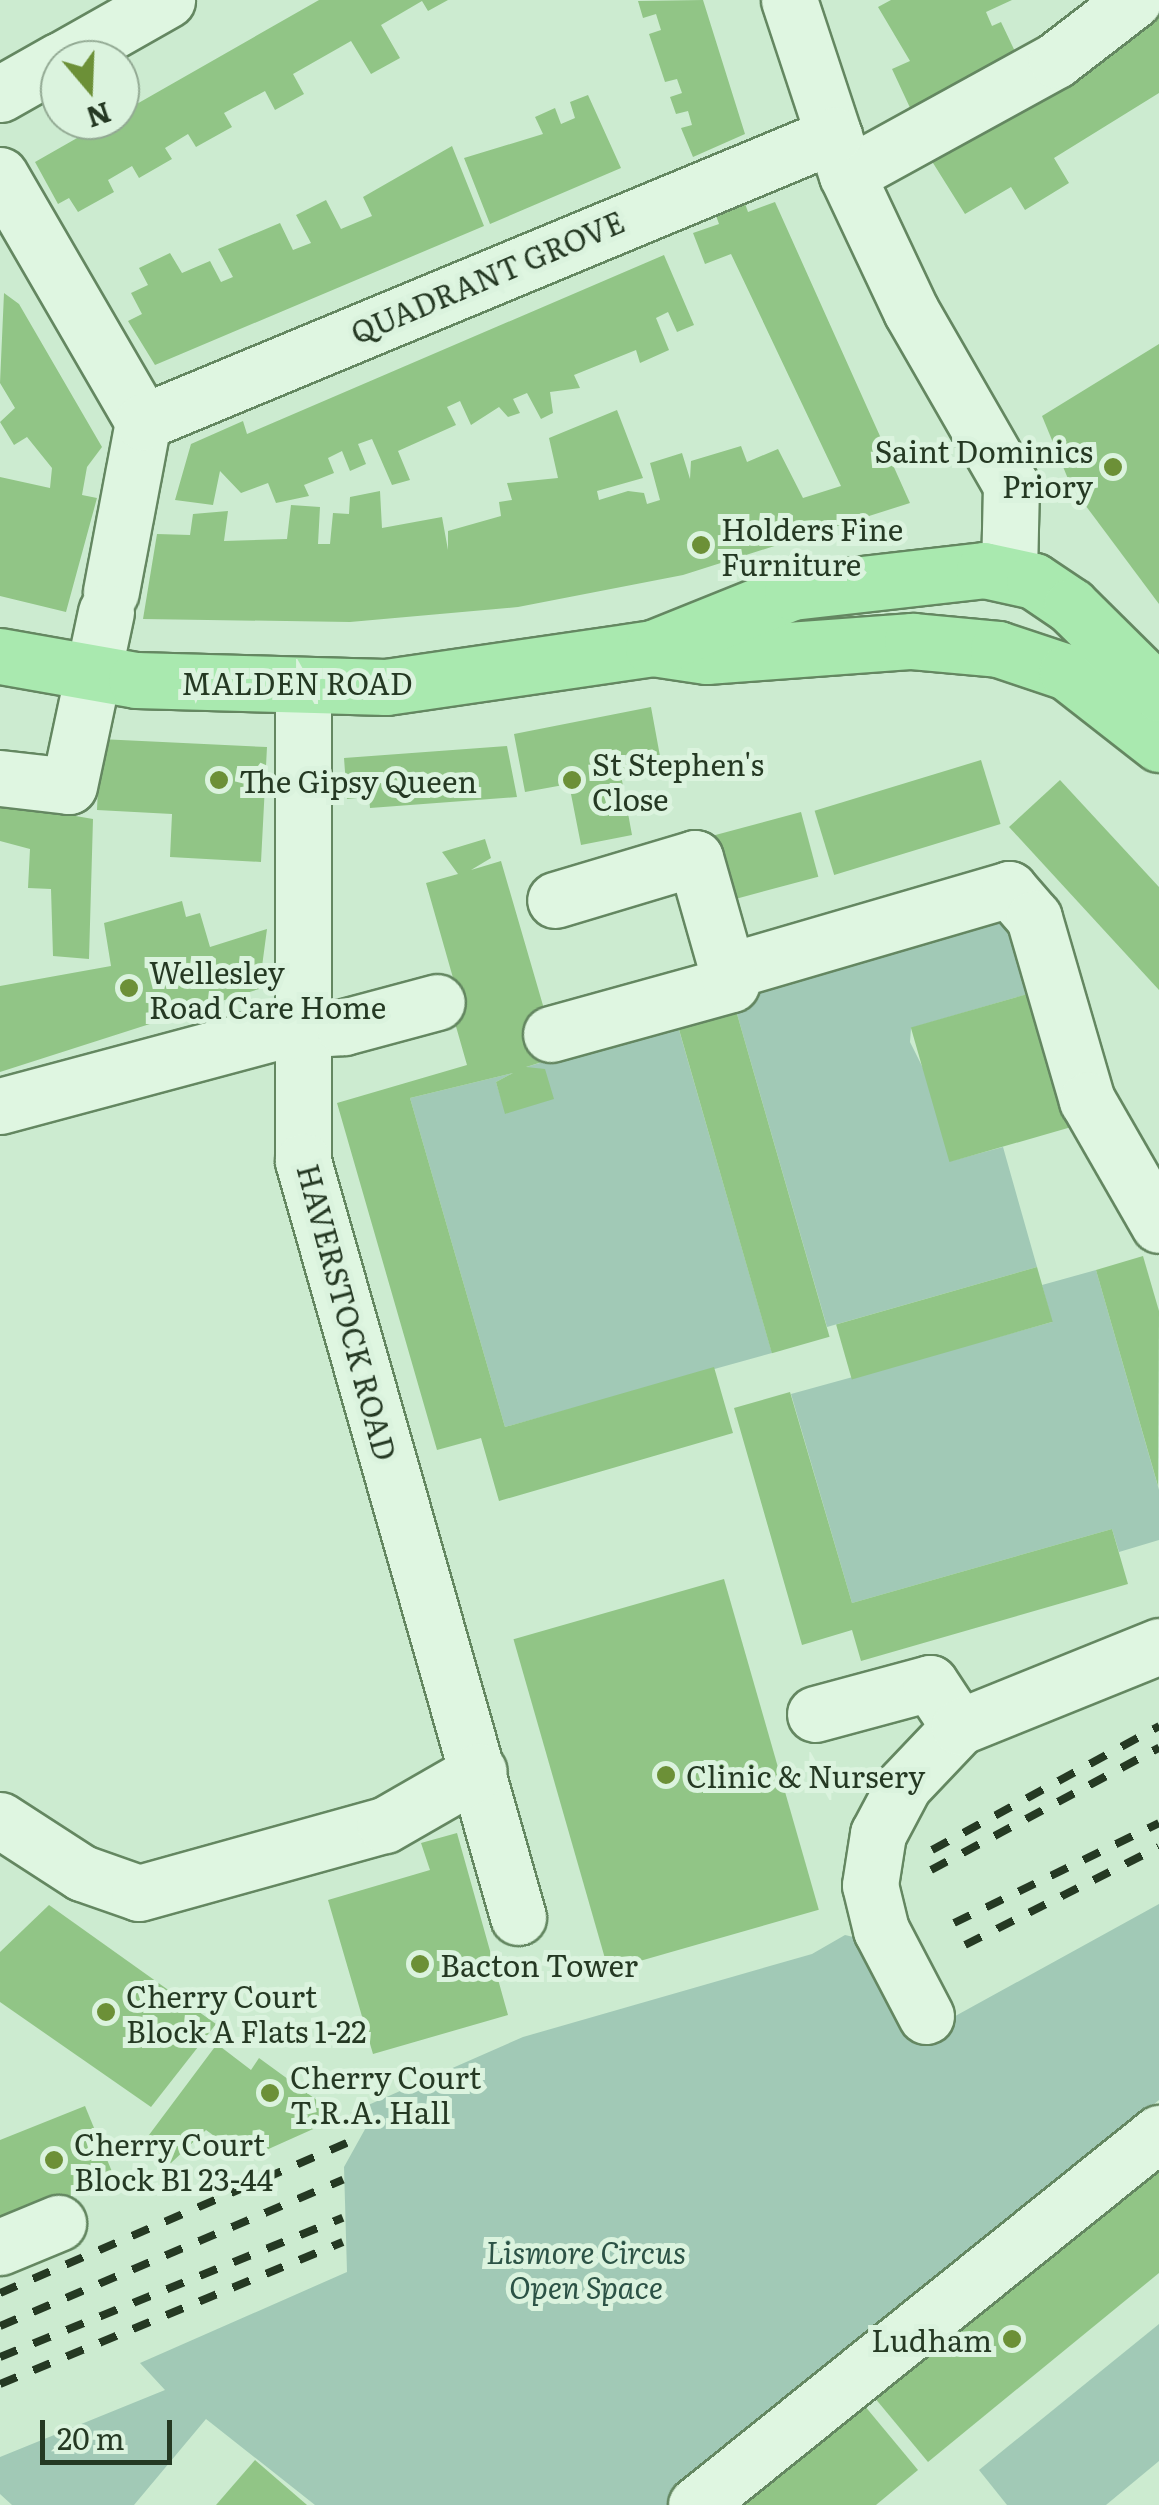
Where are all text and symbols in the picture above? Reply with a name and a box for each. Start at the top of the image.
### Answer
north arrow [40,40,140,140]
text: N [81,93,117,140]
street label: QUADRANT GROVE [345,202,629,350]
place label: Saint Dominics Priory [874,432,1093,502]
marker: Saint Dominics Priory [1102,456,1124,478]
place label: Holders Fine Furniture [721,510,903,580]
marker: Holders Fine Furniture [690,534,712,556]
street label: MALDEN ROAD [181,664,413,700]
place label: St Stephen's Close [592,745,764,816]
place label: The Gipsy Queen [239,762,477,798]
marker: The Gipsy Queen [208,769,230,791]
marker: St Stephen's Close [561,769,583,791]
place label: Wellesley Road Care Home [149,953,386,1024]
marker: Wellesley Road Care Home [118,977,140,999]
street label: HAVERSTOCK ROAD [291,1160,405,1464]
place label: Clinic & Nursery [686,1757,925,1793]
marker: Clinic & Nursery [655,1764,677,1786]
place label: Bacton Tower [440,1946,638,1982]
marker: Bacton Tower [409,1953,431,1975]
place label: Cherry Court Block A Flats 1-22 [126,1977,366,2048]
marker: Cherry Court Block A Flats 1-22 [95,2001,117,2023]
place label: Cherry Court T.R.A. Hall [290,2058,481,2128]
marker: Cherry Court T.R.A. Hall [259,2082,281,2104]
place label: Cherry Court Block B1 23-44 [74,2125,273,2196]
marker: Cherry Court Block B1 23-44 [43,2149,65,2171]
park label: Lismore Circus Open Space [486,2233,686,2304]
place label: Ludham [871,2321,992,2357]
marker: Ludham [1001,2328,1023,2350]
scale bar [45,2400,178,2462]
text: 20 m [57,2415,125,2459]

